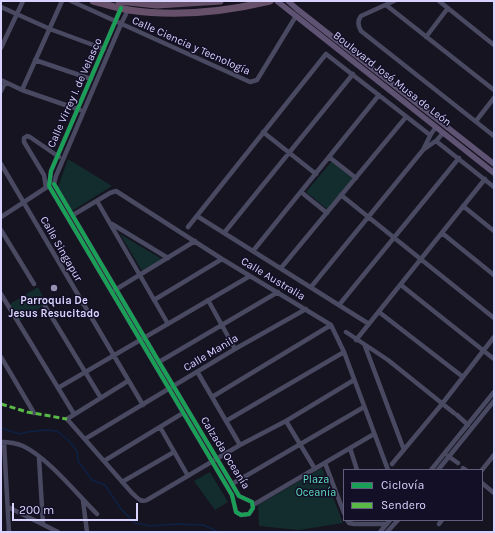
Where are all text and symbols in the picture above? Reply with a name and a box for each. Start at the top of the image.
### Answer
street label: Calle Ciencia y Tecnología [130,14,252,78]
street label: Boulevard José Musa de León [330,29,454,129]
street label: Calle Virrey I. de Velasco [45,36,105,150]
street label: Calle Singapur [37,214,85,284]
street label: Calle Australia [239,255,307,303]
marker: Parroquia De Jesus Resucitado [49,283,59,293]
place label: Parroquia De Jesus Resucitado [9,294,99,320]
street label: Calle Manila [181,331,241,375]
street label: Calzada Oceanía [197,414,253,492]
legend [343,469,483,521]
park label: Plaza Oceanía [296,473,336,499]
text: Ciclovía [381,478,424,492]
scale bar [14,495,140,521]
text: Sendero [381,498,426,512]
text: 200 m [19,503,54,517]

